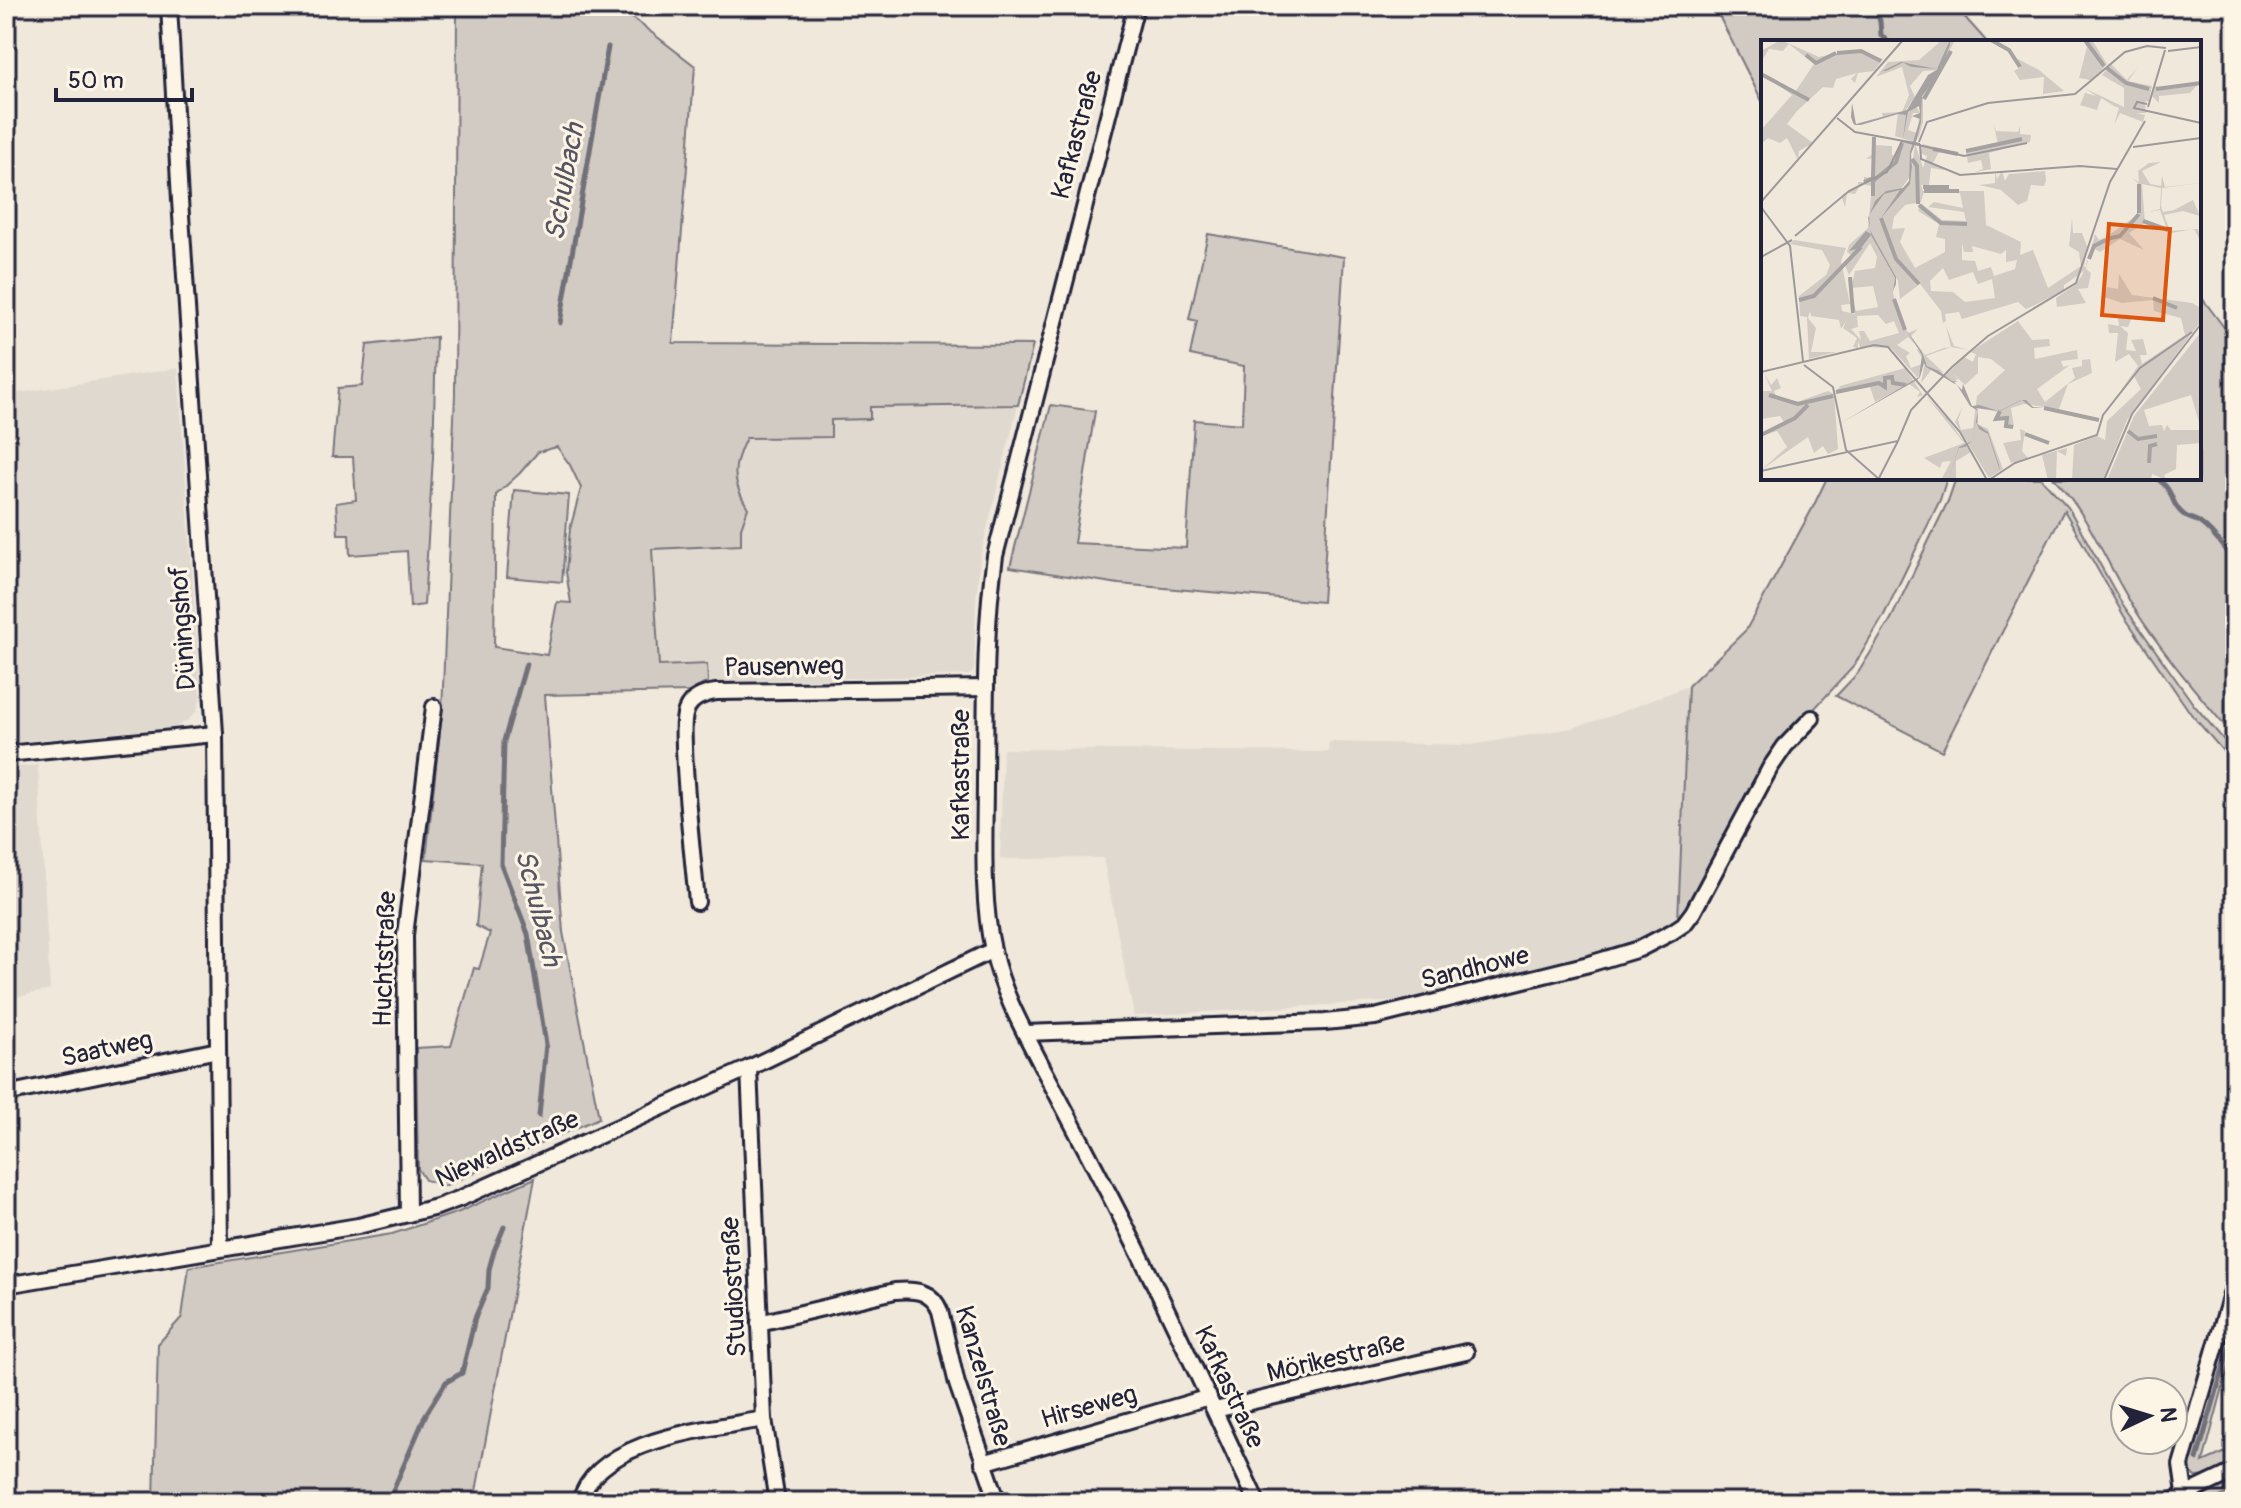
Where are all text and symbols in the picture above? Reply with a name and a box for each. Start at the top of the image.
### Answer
inset map [1761,40,2201,480]
scale bar [56,52,192,102]
text: 50 m [68,66,124,95]
street label: Kafkastraße [1044,67,1110,203]
water label: Schulbach [537,119,593,243]
street label: Düningshof [163,564,203,691]
street label: Pausenweg [724,650,844,684]
street label: Kafkastraße [945,709,977,841]
water label: Schulbach [507,846,570,972]
street label: Huchtstraße [367,890,403,1027]
street label: Sandhowe [1418,939,1532,997]
street label: Saatweg [58,1024,156,1074]
street label: Niewaldstraße [430,1103,584,1195]
street label: Studiostraße [714,1216,754,1358]
street label: Kanzelstraße [948,1302,1018,1450]
street label: Kafkastraße [1187,1321,1271,1454]
street label: Mörikestraße [1264,1327,1408,1389]
north arrow [2109,1376,2189,1456]
street label: Hirseweg [1037,1378,1141,1436]
text: N [2153,1406,2182,1423]

